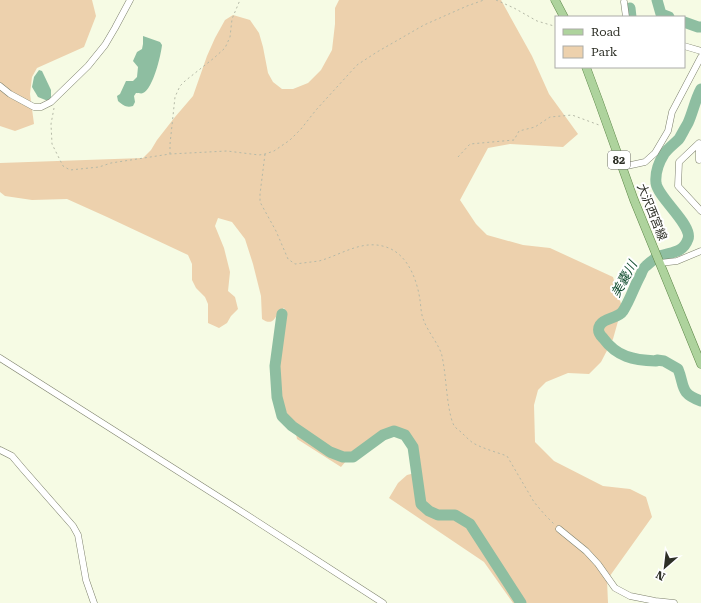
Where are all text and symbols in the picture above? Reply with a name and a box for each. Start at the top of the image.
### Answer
legend [555,16,685,68]
text: Road [591,25,621,39]
text: Park [591,45,618,59]
road number: 82 [608,151,630,169]
street label: 大沢西宮線 [634,182,670,242]
water label: 美嚢川 [608,257,641,300]
north arrow [645,547,685,587]
text: N [653,567,667,583]

